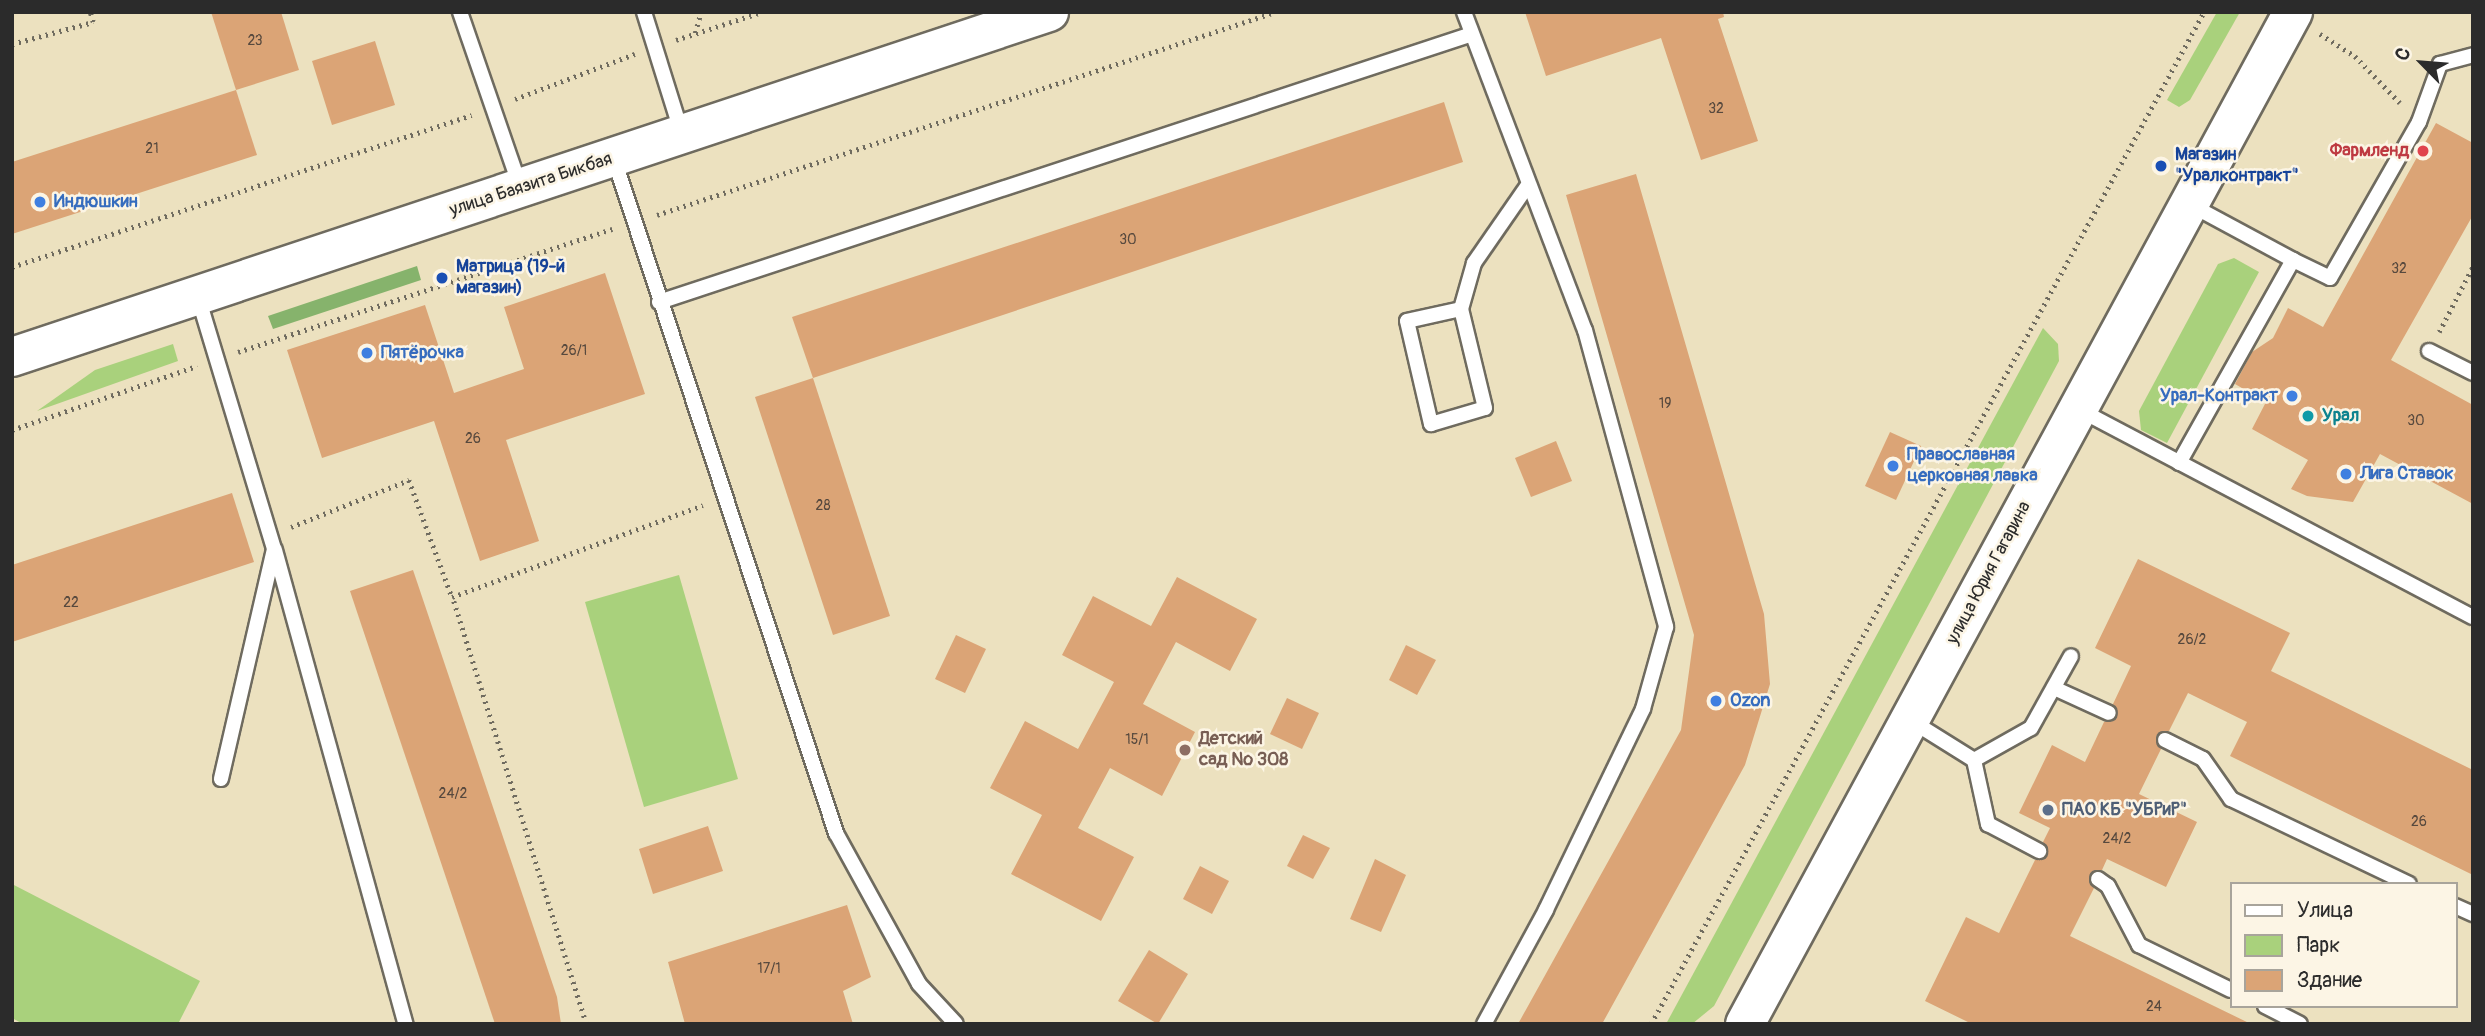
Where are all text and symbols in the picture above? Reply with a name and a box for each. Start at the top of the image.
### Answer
north arrow [2387,28,2457,98]
house number: 23 [247,33,263,49]
text: С [2390,44,2416,65]
house number: 32 [1708,101,1724,117]
place label: Фармленд [2330,140,2409,162]
house number: 21 [145,141,159,157]
marker: Фармленд [2415,143,2431,159]
place label: Магазин "Уралконтракт" [2175,145,2299,188]
street label: улица Баязита Бикбая [447,149,615,221]
marker: Магазин "Уралконтракт" [2153,158,2169,174]
place label: Индюшкин [54,191,138,213]
marker: Индюшкин [32,194,48,210]
house number: 30 [1119,232,1137,248]
place label: Матрица (19-й магазин) [456,257,565,300]
house number: 32 [2391,261,2407,277]
marker: Матрица (19-й магазин) [434,270,450,286]
place label: Пятёрочка [381,342,464,364]
house number: 26/1 [561,343,587,359]
marker: Пятёрочка [359,345,375,361]
place label: Урал-Контракт [2160,385,2278,407]
marker: Урал-Контракт [2284,388,2300,404]
house number: 19 [1659,396,1671,412]
place label: Урал [2322,405,2359,427]
marker: Урал [2300,408,2316,424]
house number: 30 [2407,413,2425,429]
house number: 26 [465,431,481,447]
place label: Православная церковная лавка [1907,445,2038,488]
marker: Православная церковная лавка [1885,458,1901,474]
place label: Лига Ставок [2360,463,2454,485]
marker: Лига Ставок [2338,466,2354,482]
house number: 28 [816,498,830,514]
street label: улица Юрия Гагарина [1942,498,2036,648]
house number: 22 [63,595,79,611]
house number: 26/2 [2178,632,2206,648]
place label: Ozon [1730,690,1770,712]
marker: Ozon [1708,693,1724,709]
place label: Детский сад № 308 [1199,729,1288,772]
house number: 15/1 [1125,732,1149,748]
marker: Детский сад № 308 [1177,742,1193,758]
house number: 24/2 [439,786,467,802]
place label: ПАО КБ "УБРиР" [2062,799,2187,821]
marker: ПАО КБ "УБРиР" [2040,802,2056,818]
house number: 26 [2411,814,2427,830]
house number: 24/2 [2103,831,2131,847]
legend [2230,882,2457,1008]
text: Улица [2297,897,2353,924]
text: Парк [2297,932,2340,959]
house number: 17/1 [757,961,781,977]
text: Здание [2297,967,2362,994]
house number: 24 [2146,999,2162,1015]

